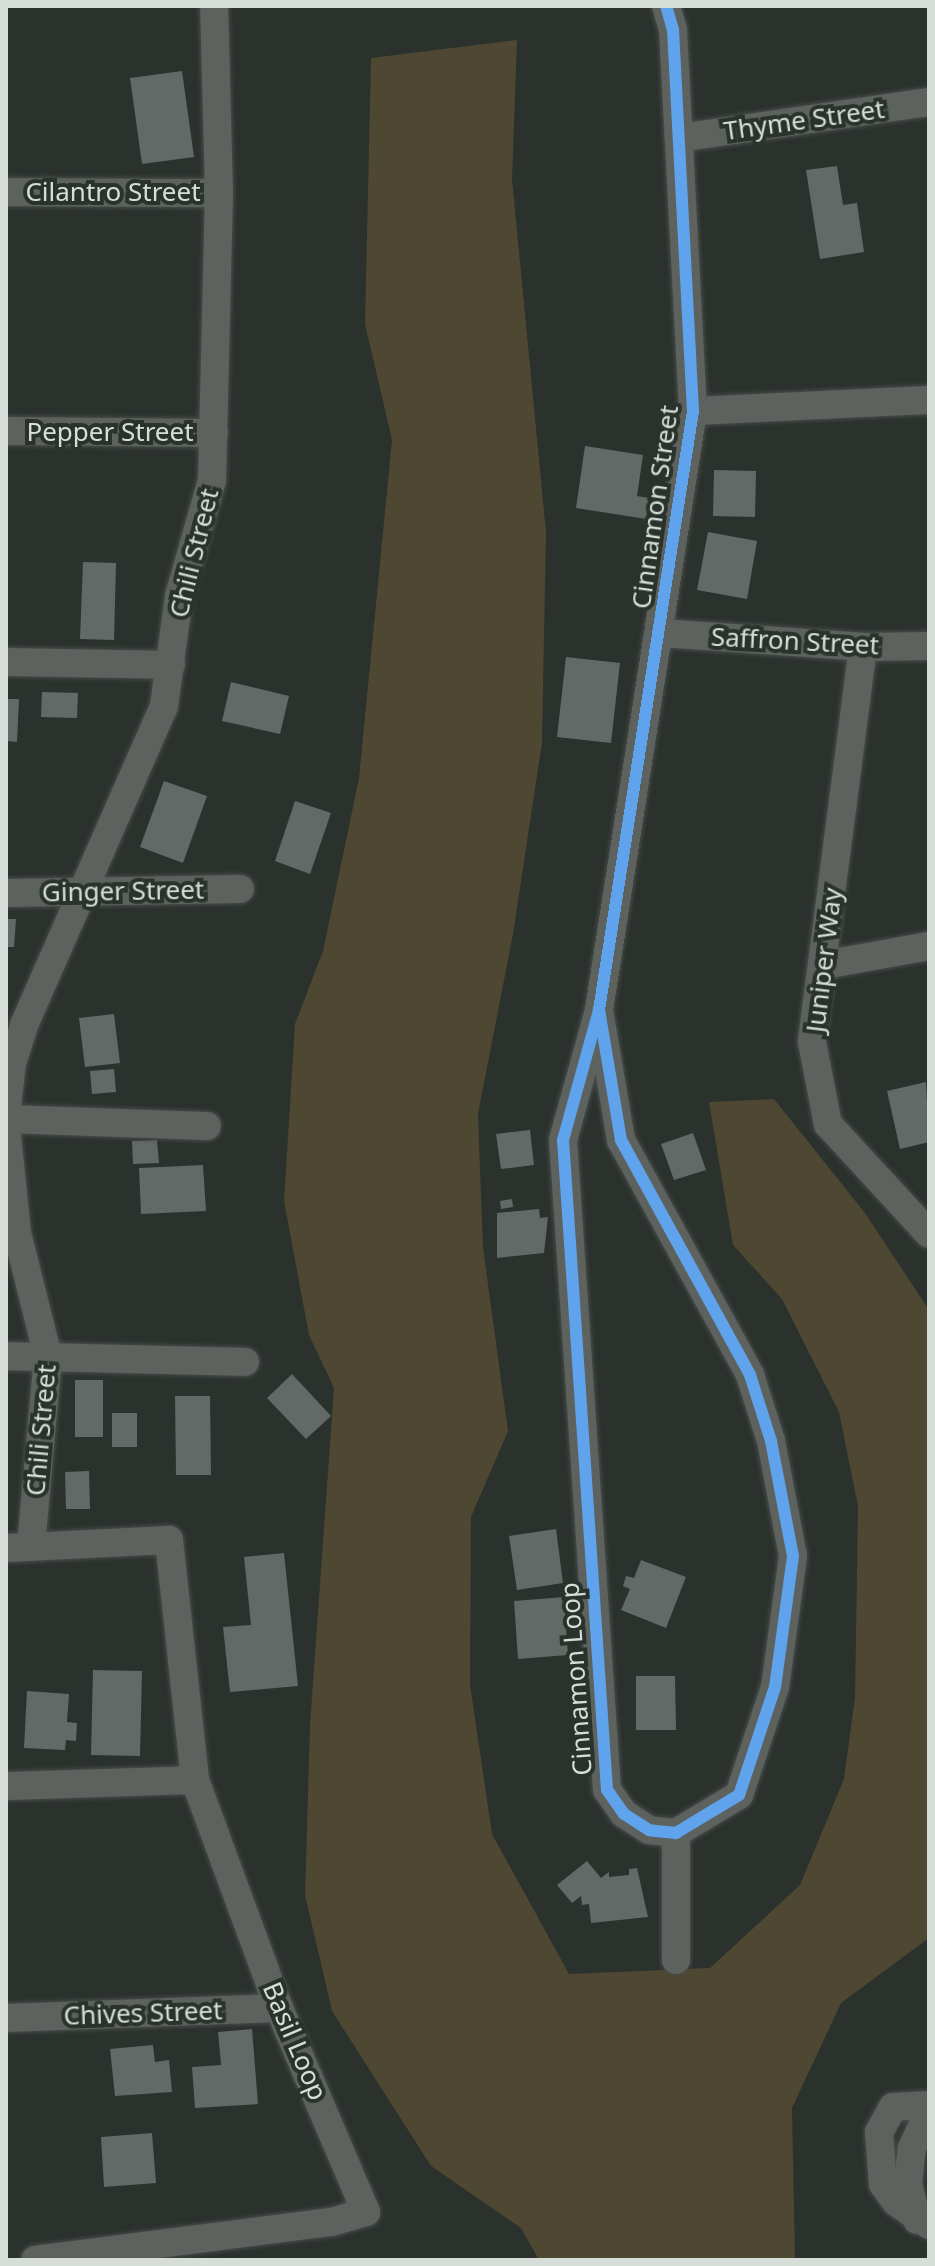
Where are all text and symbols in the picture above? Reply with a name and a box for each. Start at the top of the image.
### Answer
street label: Thyme Street [722,93,886,147]
street label: Cilantro Street [25,176,201,208]
street label: Cinnamon Street [625,403,685,611]
street label: Pepper Street [26,416,194,448]
street label: Chili Street [163,485,225,621]
street label: Saffron Street [710,621,880,661]
street label: Ginger Street [42,874,204,908]
street label: Juniper Way [800,886,848,1034]
street label: Chili Street [20,1363,62,1497]
street label: Cinnamon Loop [554,1581,598,1777]
street label: Basil Loop [256,1977,334,2105]
street label: Chives Street [63,1995,223,2031]

